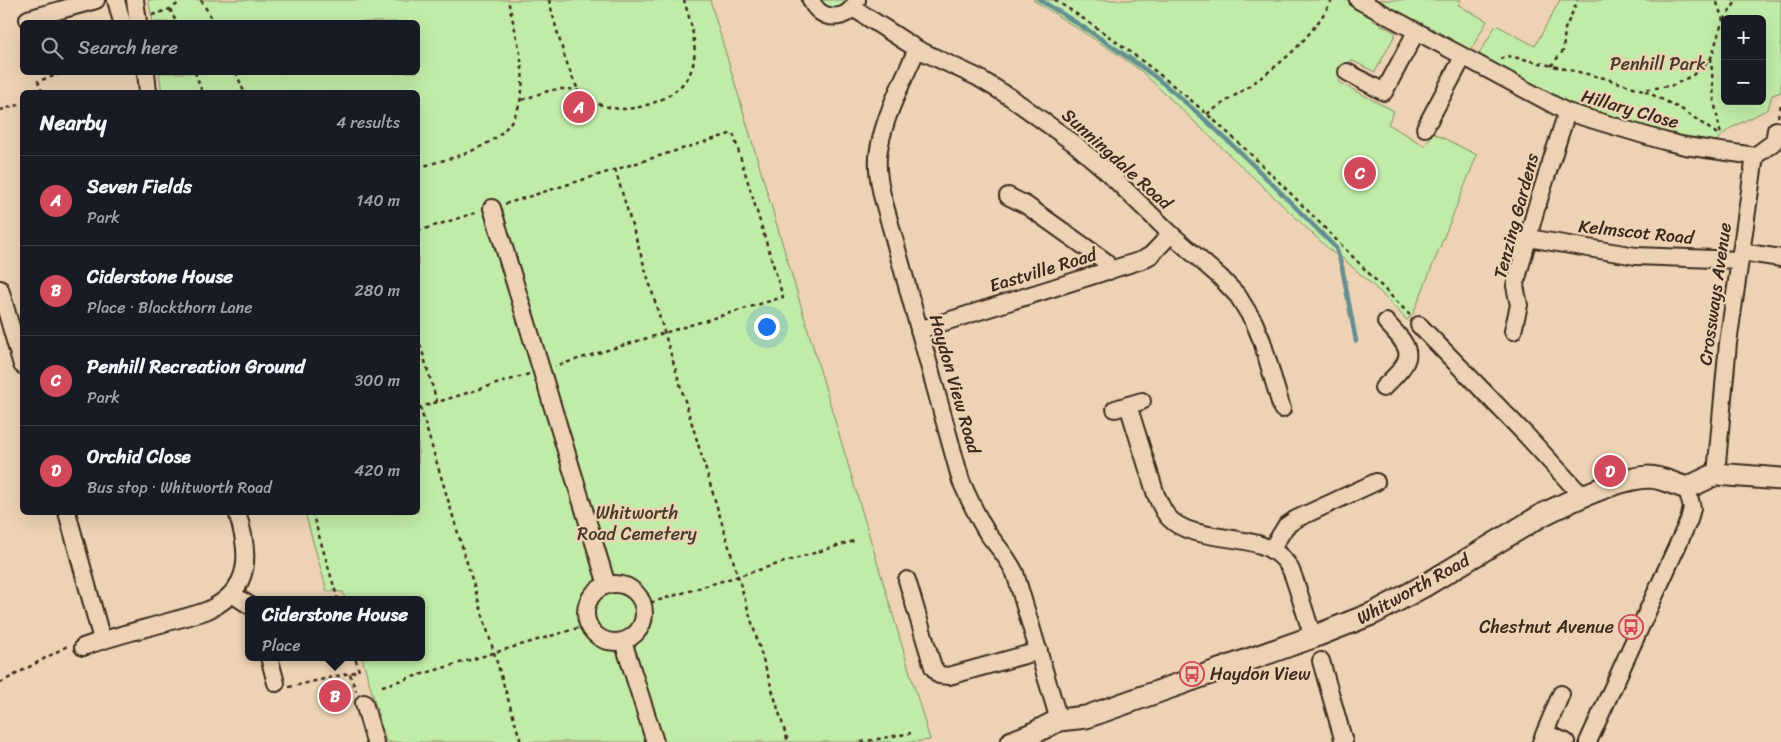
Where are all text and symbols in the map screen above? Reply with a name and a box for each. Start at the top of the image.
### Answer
map controls [1721,15,1766,105]
button: + [1721,15,1766,60]
search box [20,20,420,75]
text: Search here [78,31,178,64]
icon: search [38,34,66,62]
park label: Penhill Park [1610,48,1706,80]
button: − [1721,60,1766,105]
street label: Hillary Close [1577,80,1683,138]
pin: A [563,88,595,126]
street label: Sunningdale Road [1054,100,1181,219]
text: Nearby [40,104,106,142]
text: 4 results [336,108,400,137]
street label: Tenzing Gardens [1484,149,1548,282]
pin: C [1344,154,1376,192]
text: Seven Fields [87,170,192,203]
text: A [51,186,61,215]
text: 140 m [357,186,400,215]
text: Park [87,203,120,232]
street label: Kelmscot Road [1577,210,1697,254]
street label: Crossways Avenue [1689,221,1741,367]
street label: Eastville Road [985,238,1102,301]
text: Ciderstone House [87,260,233,293]
text: B [51,276,61,305]
text: 280 m [355,276,400,305]
text: Place · Blackthorn Lane [87,293,252,322]
street label: Haydon View Road [920,310,991,459]
your location [754,314,780,340]
text: Penhill Recreation Ground [87,350,305,383]
text: C [51,366,61,395]
text: 300 m [355,366,400,395]
text: Park [87,383,120,412]
text: Orchid Close [87,440,191,473]
pin: D [1594,452,1626,490]
text: D [51,456,61,485]
text: 420 m [354,456,400,485]
text: Bus stop · Whitworth Road [87,473,272,502]
park label: Whitworth Road Cemetery [577,497,697,550]
street label: Whitworth Road [1350,544,1477,633]
popup [245,596,425,661]
text: Ciderstone House [262,598,408,631]
place label: Chestnut Avenue [1479,611,1614,643]
bus stop icon: Chestnut Avenue [1618,614,1644,640]
text: Place [262,631,301,660]
place label: Haydon View [1210,658,1311,690]
bus stop icon: Haydon View [1179,661,1205,687]
pin: B [319,677,351,715]

